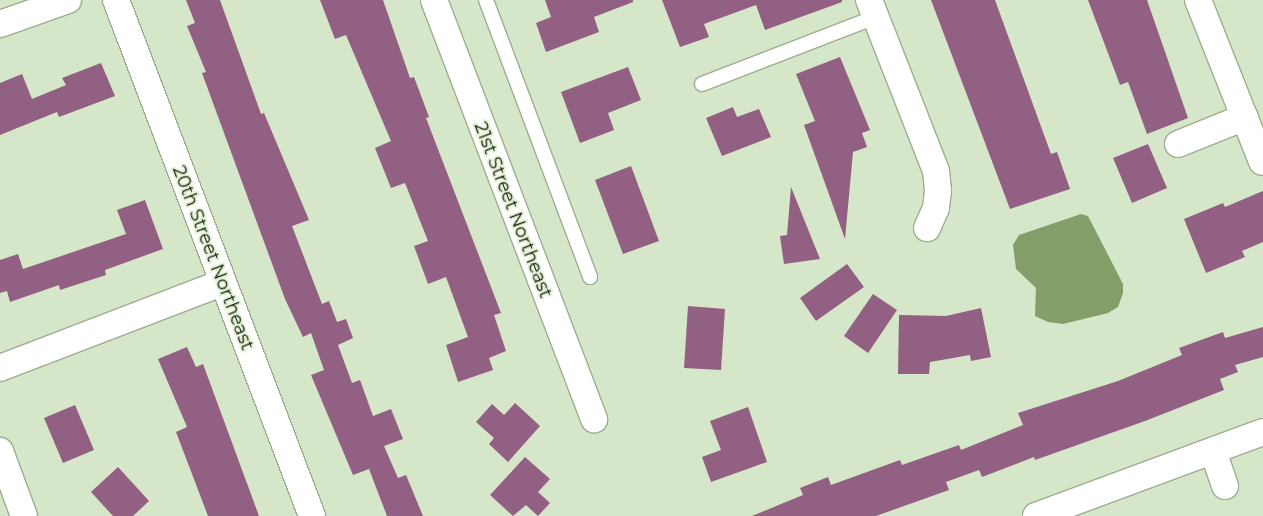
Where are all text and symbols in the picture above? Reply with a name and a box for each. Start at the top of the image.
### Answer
street label: 21st Street Northeast [469,119,557,301]
street label: 20th Street Northeast [168,163,258,353]

